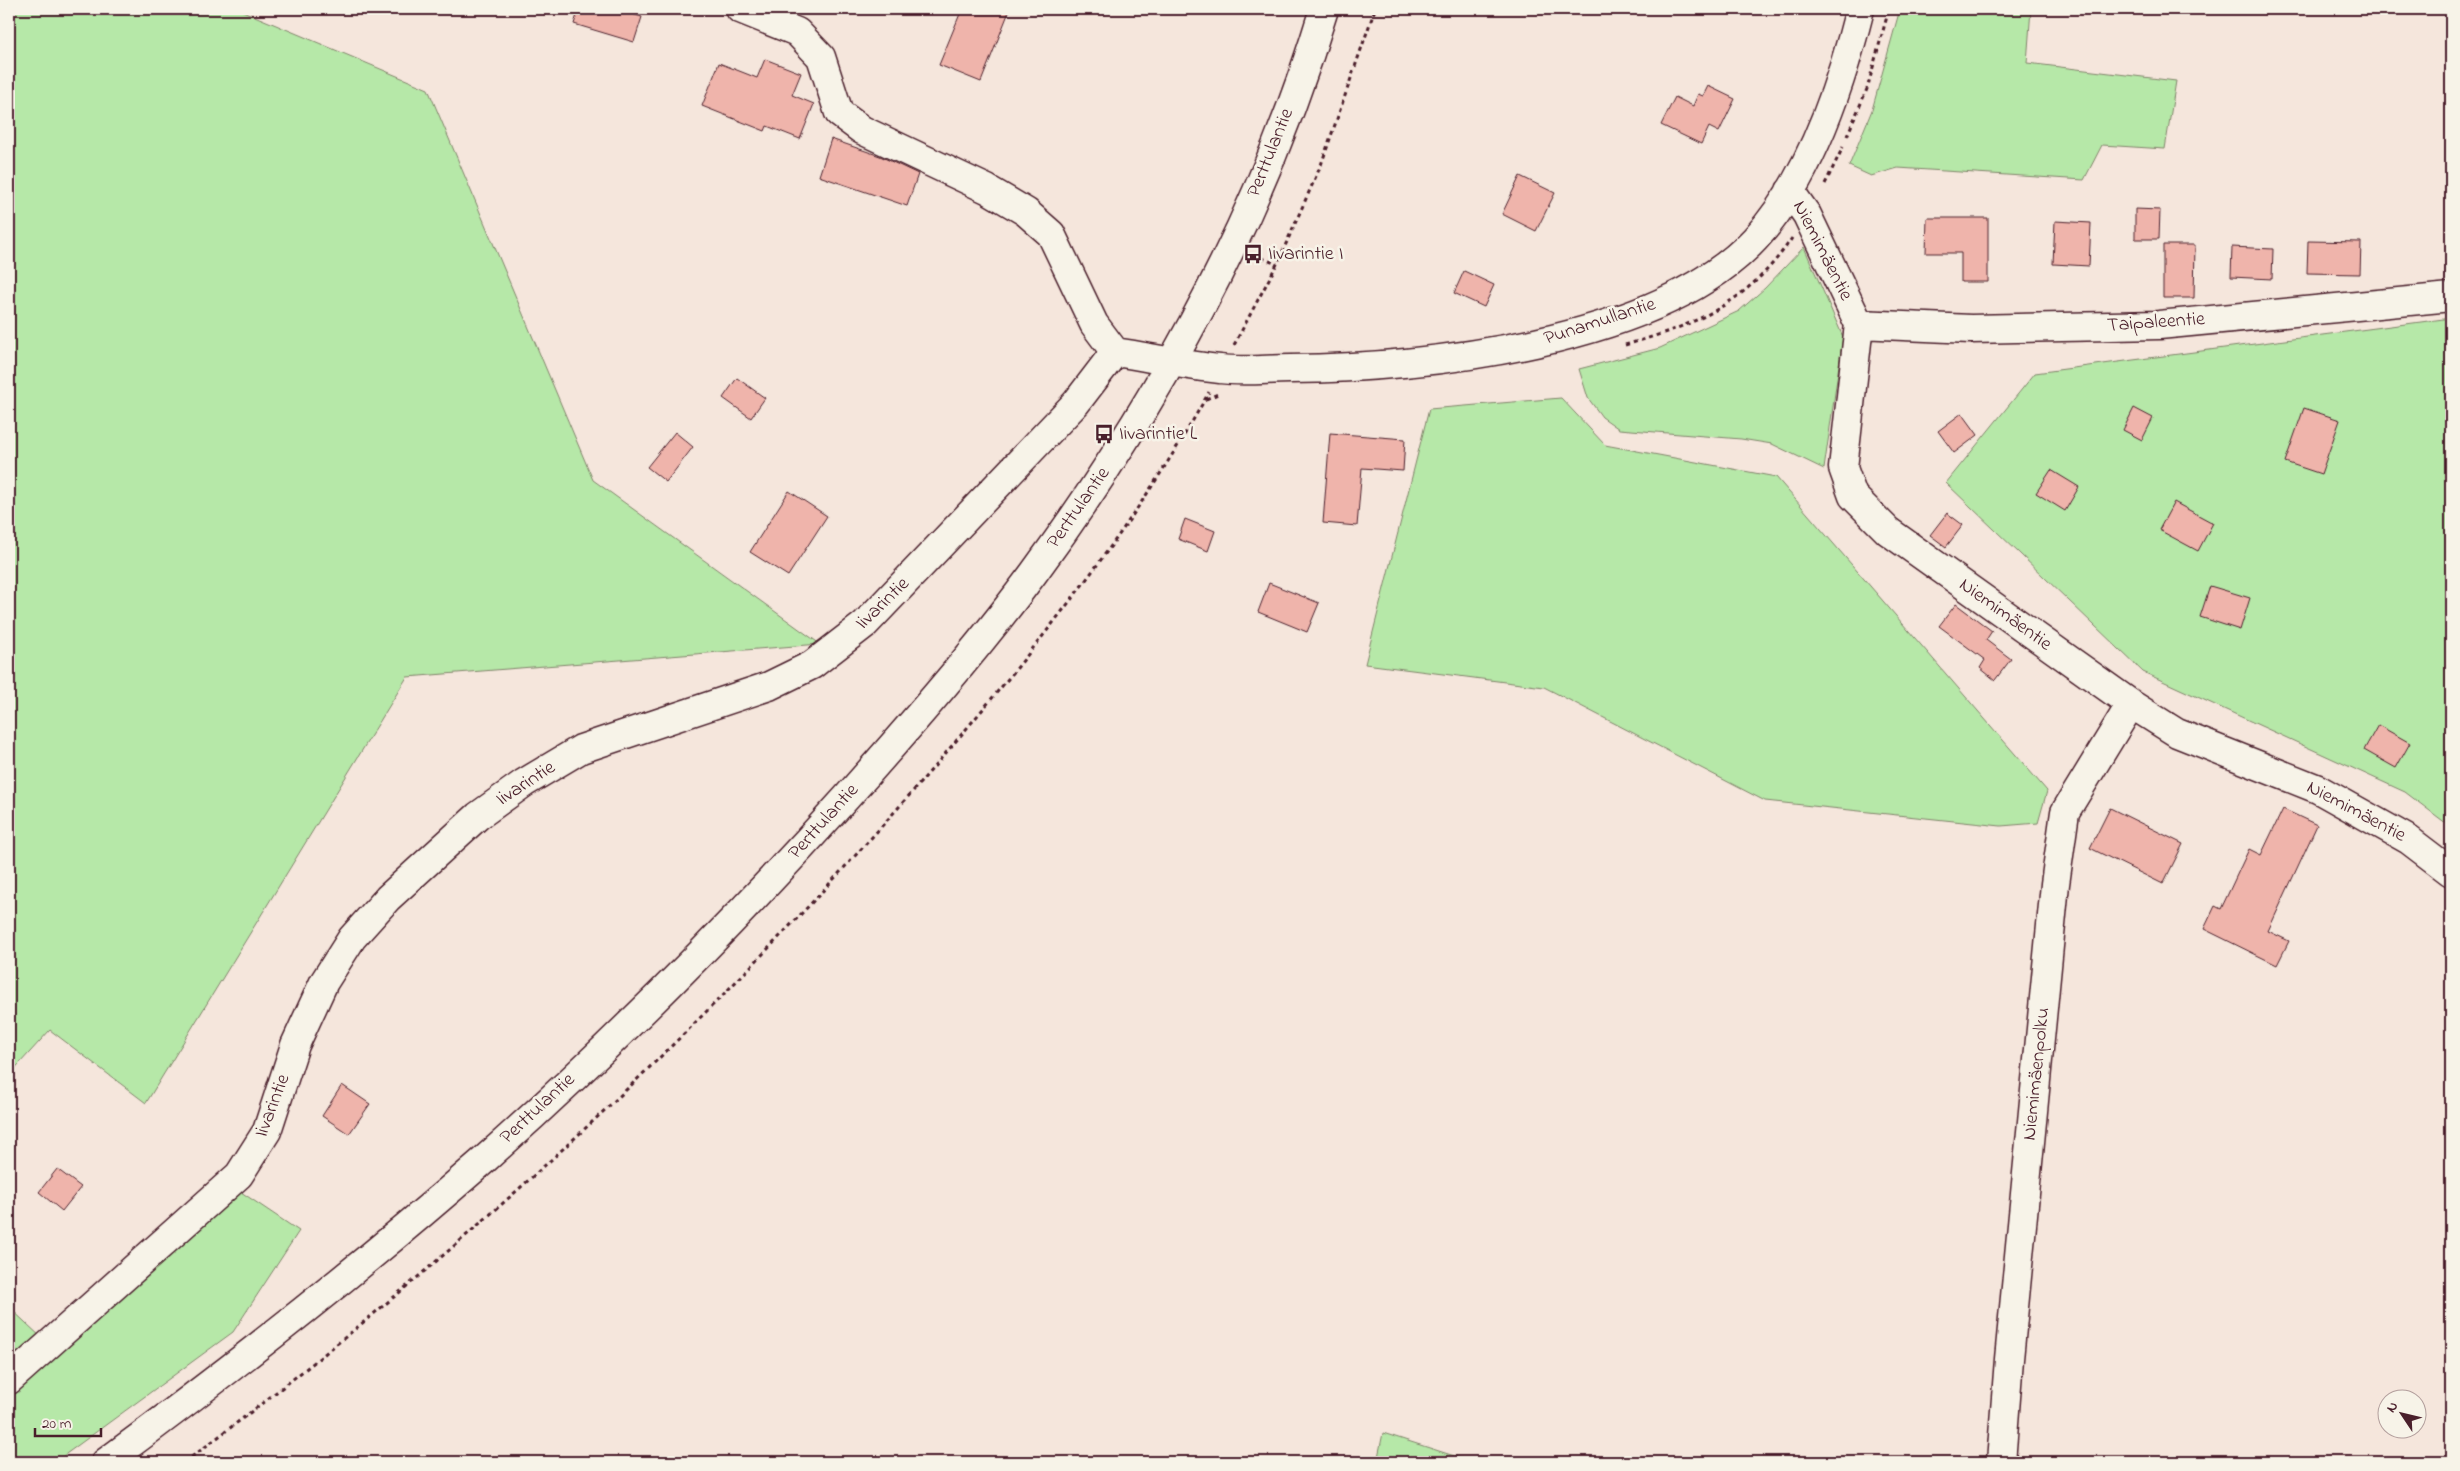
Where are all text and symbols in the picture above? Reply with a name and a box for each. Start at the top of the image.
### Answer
street label: Perttulantie [1240,104,1302,202]
street label: Niemimäentie [1784,196,1860,306]
place label: Iivarintie I [1268,240,1343,269]
bus stop icon: Iivarintie I [1242,243,1264,265]
street label: Punamullantie [1540,290,1660,354]
street label: Taipaleentie [2106,305,2206,341]
place label: Iivarintie L [1119,420,1198,449]
bus stop icon: Iivarintie L [1093,423,1115,445]
street label: Perttulantie [1040,461,1118,555]
street label: Iivarintie [849,571,917,637]
street label: Niemimäentie [1952,571,2058,659]
street label: Iivarintie [491,754,562,814]
street label: Niemimäentie [2301,774,2411,850]
street label: Perttulantie [782,777,866,867]
street label: Niemimäenpolku [2016,1006,2058,1142]
street label: Perttulantie [494,1066,582,1152]
street label: Iivarintie [248,1070,298,1142]
north arrow [2378,1388,2428,1438]
text: N [2381,1398,2404,1417]
scale bar [35,1406,101,1438]
text: 20 m [42,1413,72,1435]

